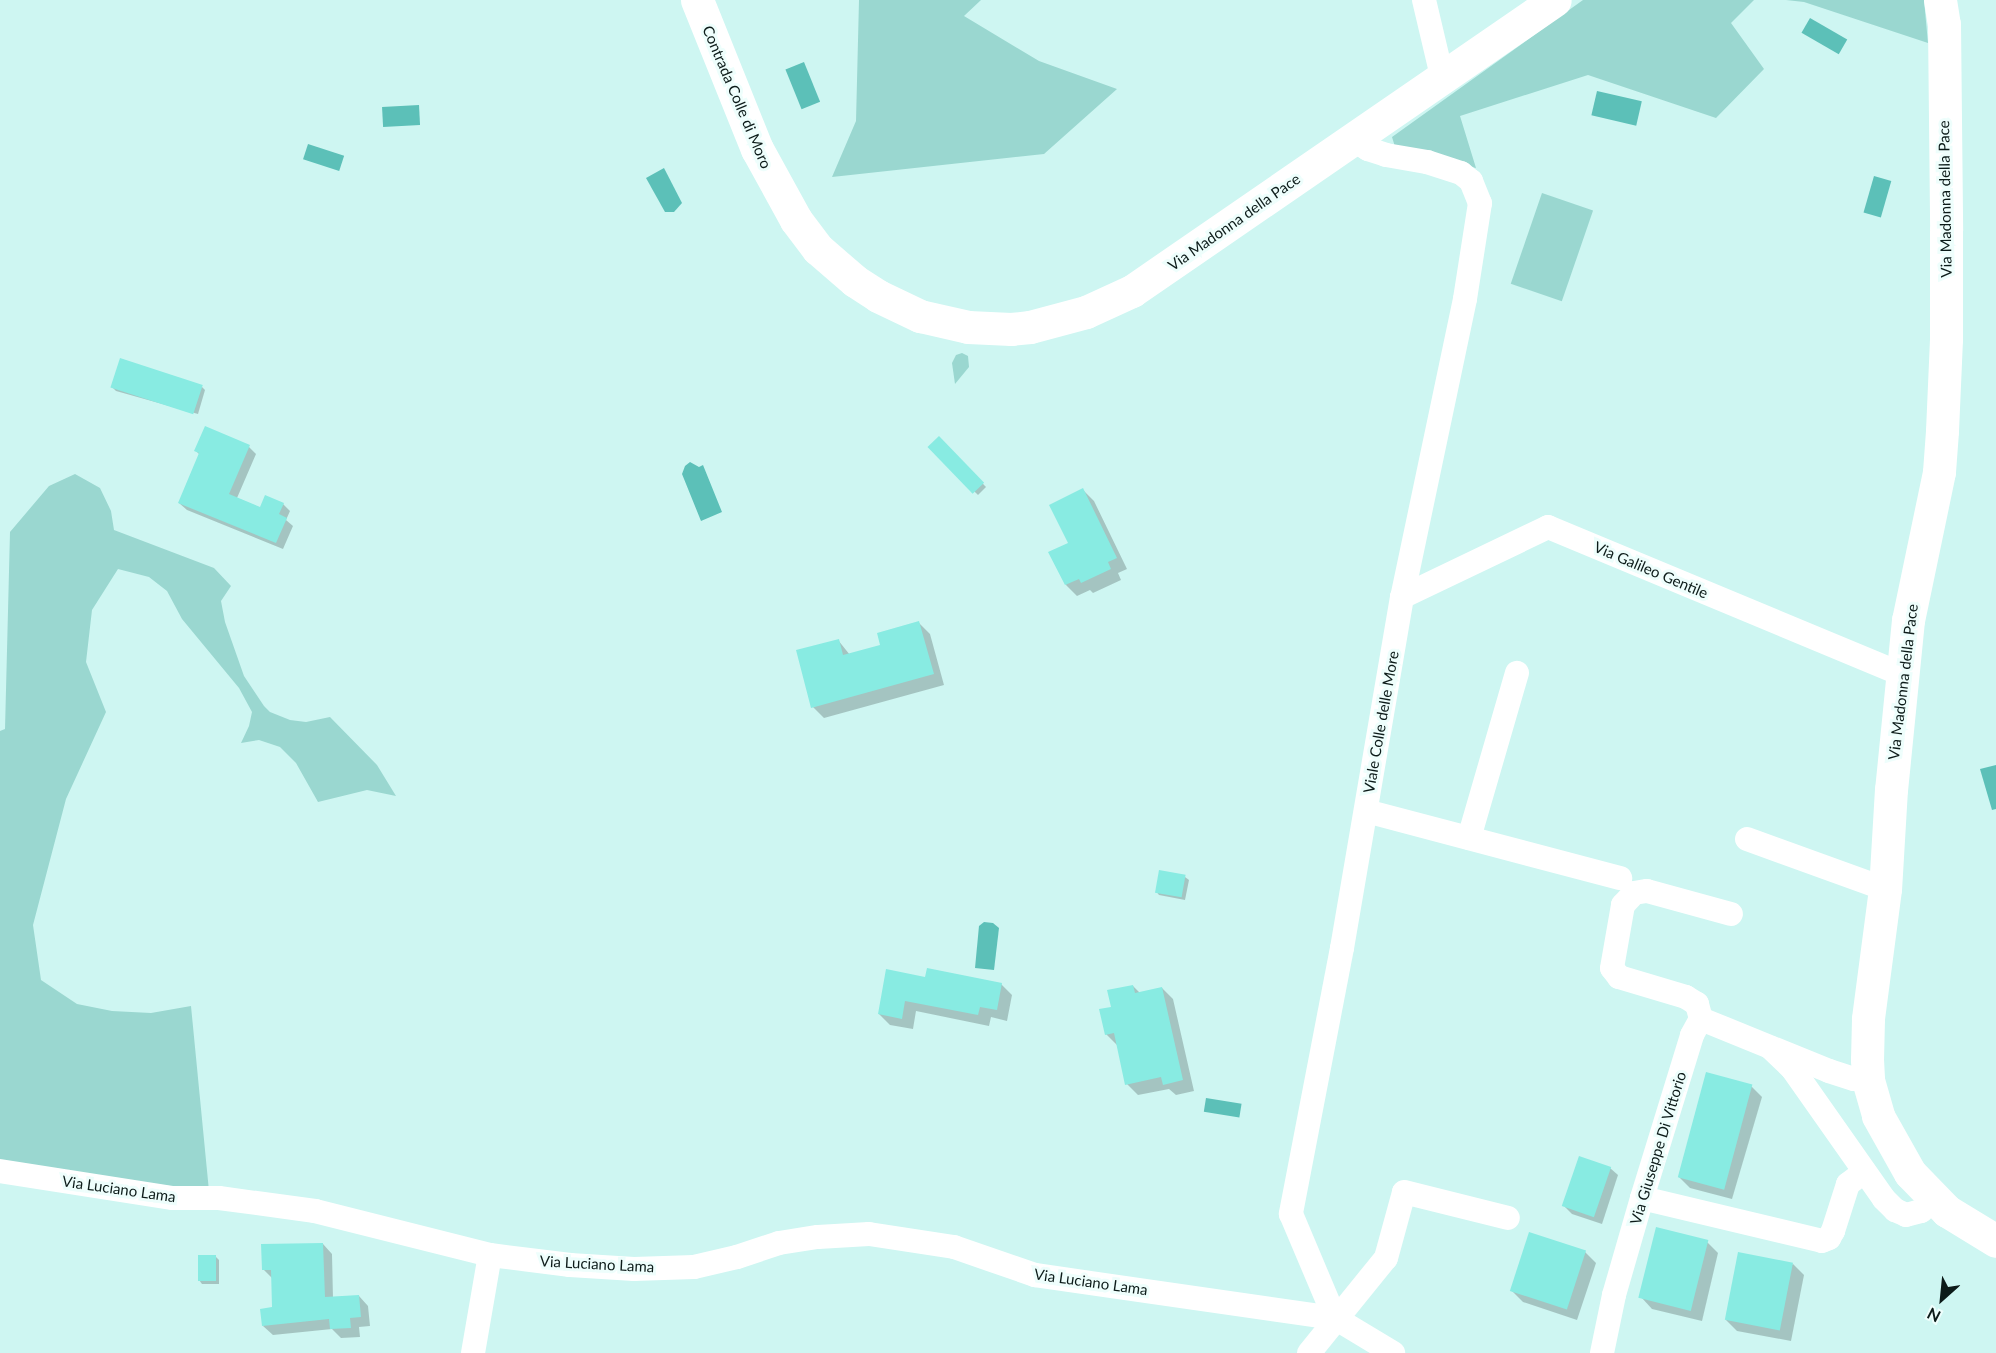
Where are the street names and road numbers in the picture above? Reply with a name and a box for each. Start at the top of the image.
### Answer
street label: Contrada Colle di Moro [699,23,775,171]
street label: Via Madonna della Pace [1935,120,1955,278]
street label: Via Madonna della Pace [1165,170,1303,274]
street label: Via Galileo Gentile [1591,538,1711,602]
street label: Via Madonna della Pace [1884,603,1922,761]
street label: Viale Colle delle More [1360,649,1402,795]
street label: Via Giuseppe Di Vittorio [1626,1069,1690,1227]
street label: Via Luciano Lama [61,1172,177,1206]
street label: Via Luciano Lama [539,1252,655,1276]
street label: Via Luciano Lama [1033,1265,1149,1299]

